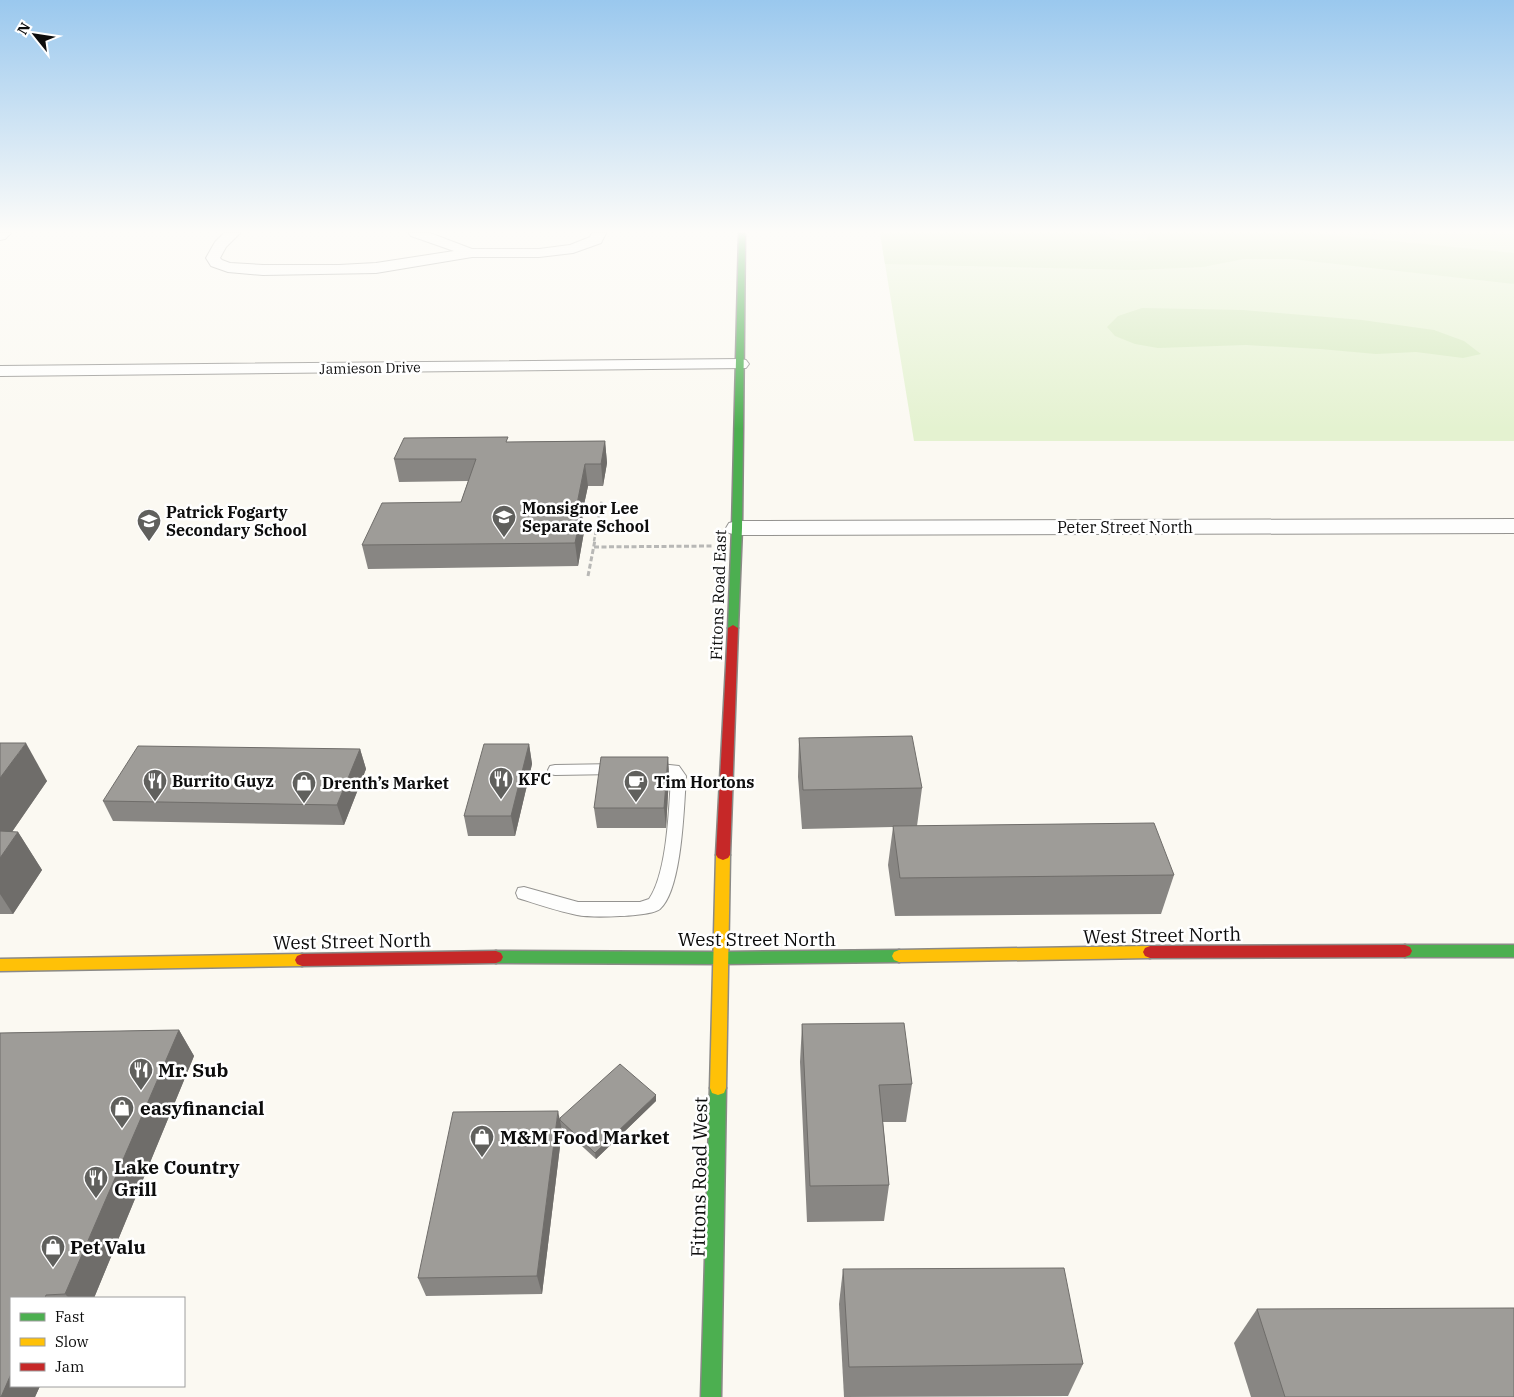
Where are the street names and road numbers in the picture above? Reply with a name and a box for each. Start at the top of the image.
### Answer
street label: Jamieson Drive [319,358,421,378]
street label: Peter Street North [1057,517,1193,537]
street label: Fittons Road East [706,529,730,661]
street label: West Street North [1083,922,1242,948]
street label: West Street North [678,927,836,951]
street label: West Street North [273,928,432,954]
street label: Fittons Road West [686,1096,712,1257]

